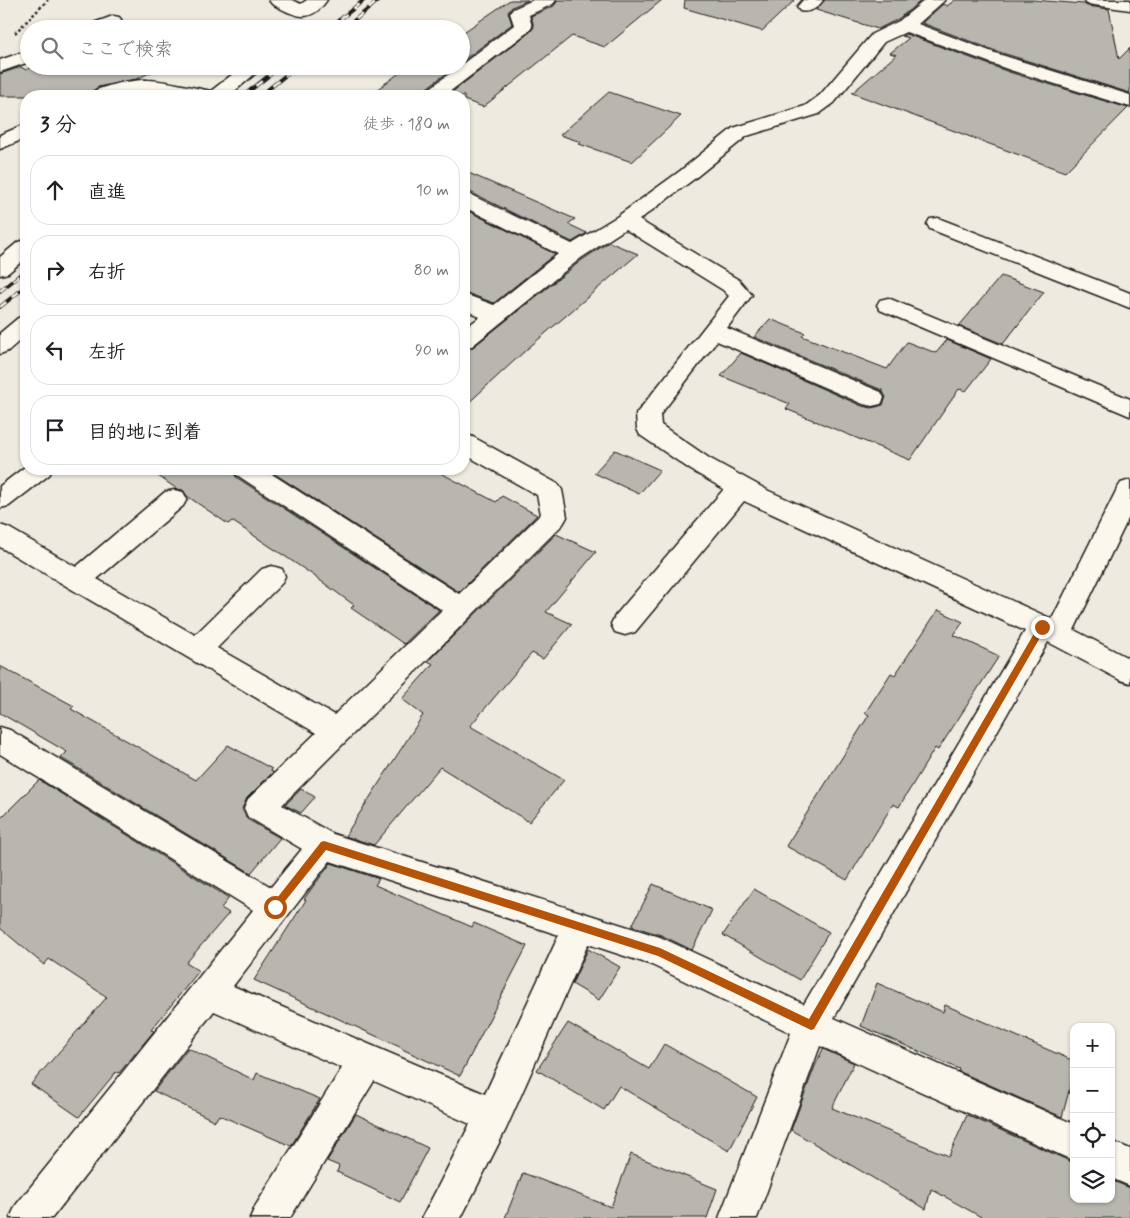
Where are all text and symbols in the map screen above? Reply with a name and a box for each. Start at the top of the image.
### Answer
search box [20,20,470,75]
icon: search [38,34,66,62]
text: ここで検索 [78,37,173,62]
text: 3 分 [40,111,76,139]
text: 徒歩 · 180 m [363,114,450,135]
icon: ahead [41,176,69,204]
text: 直進 [88,180,126,205]
text: 10 m [416,180,449,201]
icon: right [41,256,69,284]
text: 右折 [88,260,126,285]
text: 80 m [414,260,449,281]
icon: left [41,336,69,364]
text: 左折 [88,340,126,365]
text: 90 m [415,340,449,361]
icon: arrive [41,416,69,444]
text: 目的地に到着 [88,420,202,445]
route end [1031,616,1054,639]
route start [264,896,287,919]
map controls [1070,1023,1115,1203]
button: + [1070,1023,1115,1068]
button: − [1070,1068,1115,1113]
button: locate [1070,1113,1115,1158]
button: layers [1070,1158,1115,1203]

